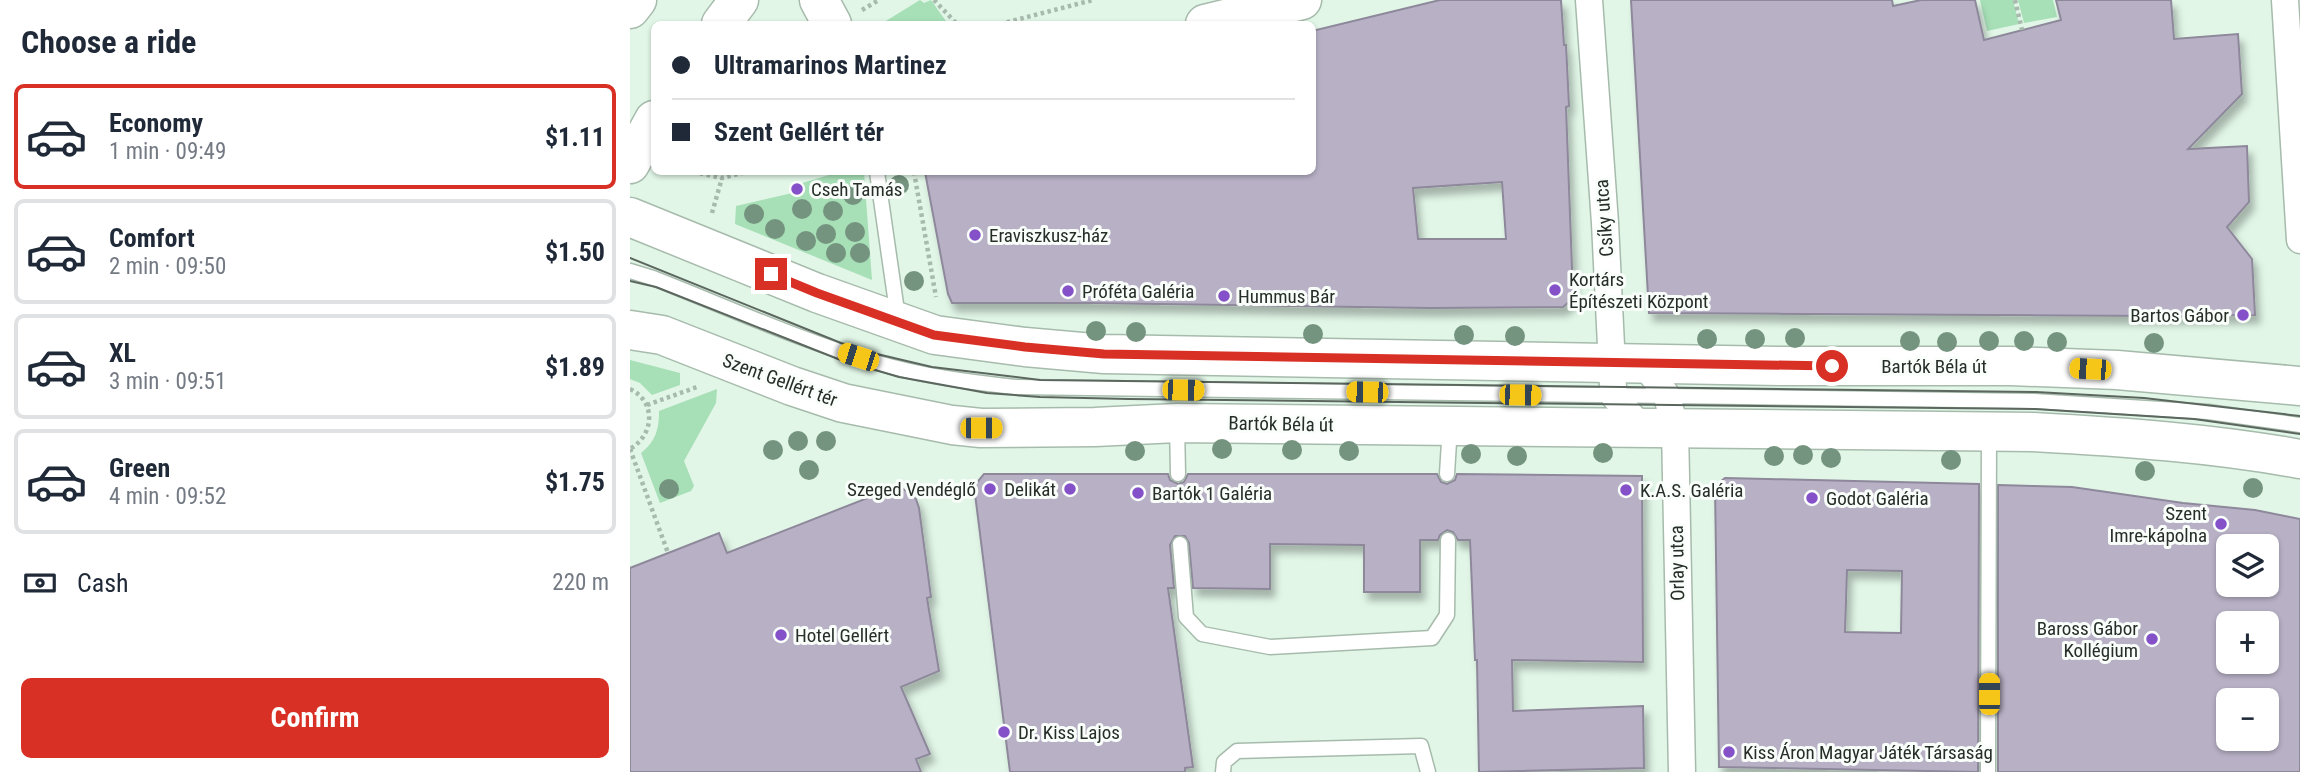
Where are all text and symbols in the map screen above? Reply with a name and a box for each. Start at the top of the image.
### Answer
text: Choose a ride [21,23,196,61]
text: Ultramarinos Martinez [714,50,947,80]
icon: car [25,105,88,168]
text: Economy [109,108,203,138]
text: Szent Gellért tér [714,117,884,147]
text: $1.11 [545,122,605,152]
text: 1 min · 09:49 [109,138,226,165]
place label: Cseh Tamás [811,178,903,201]
street label: Csíky utca [1590,179,1618,257]
marker: Cseh Tamás [789,181,805,197]
icon: car [25,220,88,283]
text: Comfort [109,223,195,253]
place label: Eraviszkusz-ház [989,224,1108,247]
marker: Eraviszkusz-ház [967,227,983,243]
text: $1.50 [545,237,605,267]
text: 2 min · 09:50 [109,253,226,280]
route end [755,258,787,290]
place label: Kortárs Építészeti Központ [1569,268,1709,313]
place label: Próféta Galéria [1082,280,1194,303]
marker: Kortárs Építészeti Központ [1547,282,1563,298]
marker: Próféta Galéria [1060,283,1076,299]
place label: Hummus Bár [1238,285,1335,308]
marker: Hummus Bár [1216,288,1232,304]
place label: Bartos Gábor [2130,304,2229,327]
marker: Bartos Gábor [2235,307,2251,323]
icon: car [25,335,88,398]
text: XL [109,338,136,368]
car [835,341,882,373]
street label: Szent Gellért tér [719,349,841,411]
route start [1816,350,1848,382]
text: $1.89 [545,352,605,382]
street label: Bartók Béla út [1881,355,1987,378]
car [2069,357,2112,381]
text: 3 min · 09:51 [109,368,226,395]
car [1162,379,1205,401]
car [1346,381,1389,403]
car [1499,384,1542,406]
street label: Bartók Béla út [1228,412,1334,436]
car [961,418,1003,439]
icon: car [25,450,88,513]
text: Green [109,453,170,483]
text: $1.75 [545,467,605,497]
place label: Szeged Vendéglő [847,478,976,501]
place label: Delikát [1004,478,1056,501]
place label: K.A.S. Galéria [1640,479,1743,502]
marker: Szeged Vendéglő [982,481,998,497]
marker: Delikát [1062,481,1078,497]
place label: Bartók 1 Galéria [1152,482,1272,505]
marker: K.A.S. Galéria [1618,482,1634,498]
text: 4 min · 09:52 [109,483,226,510]
marker: Bartók 1 Galéria [1130,485,1146,501]
place label: Godot Galéria [1826,487,1929,510]
marker: Godot Galéria [1804,490,1820,506]
place label: Szent Imre-kápolna [2109,502,2207,547]
marker: Szent Imre-kápolna [2213,516,2229,532]
street label: Orlay utca [1665,525,1689,601]
map controls [2216,534,2279,751]
button: layers [2216,534,2279,597]
icon: cash [21,564,59,602]
text: Cash [77,568,129,598]
text: 220 m [552,569,609,596]
button: + [2216,611,2279,674]
place label: Baross Gábor Kollégium [2037,617,2138,662]
place label: Hotel Gellért [795,624,889,647]
marker: Hotel Gellért [773,627,789,643]
marker: Baross Gábor Kollégium [2144,631,2160,647]
car [1979,673,2000,715]
button: Confirm [21,678,609,758]
button: − [2216,688,2279,751]
place label: Dr. Kiss Lajos [1018,721,1120,744]
marker: Dr. Kiss Lajos [996,724,1012,740]
place label: Kiss Áron Magyar Játék Társaság [1743,741,1993,764]
marker: Kiss Áron Magyar Játék Társaság [1721,744,1737,760]

